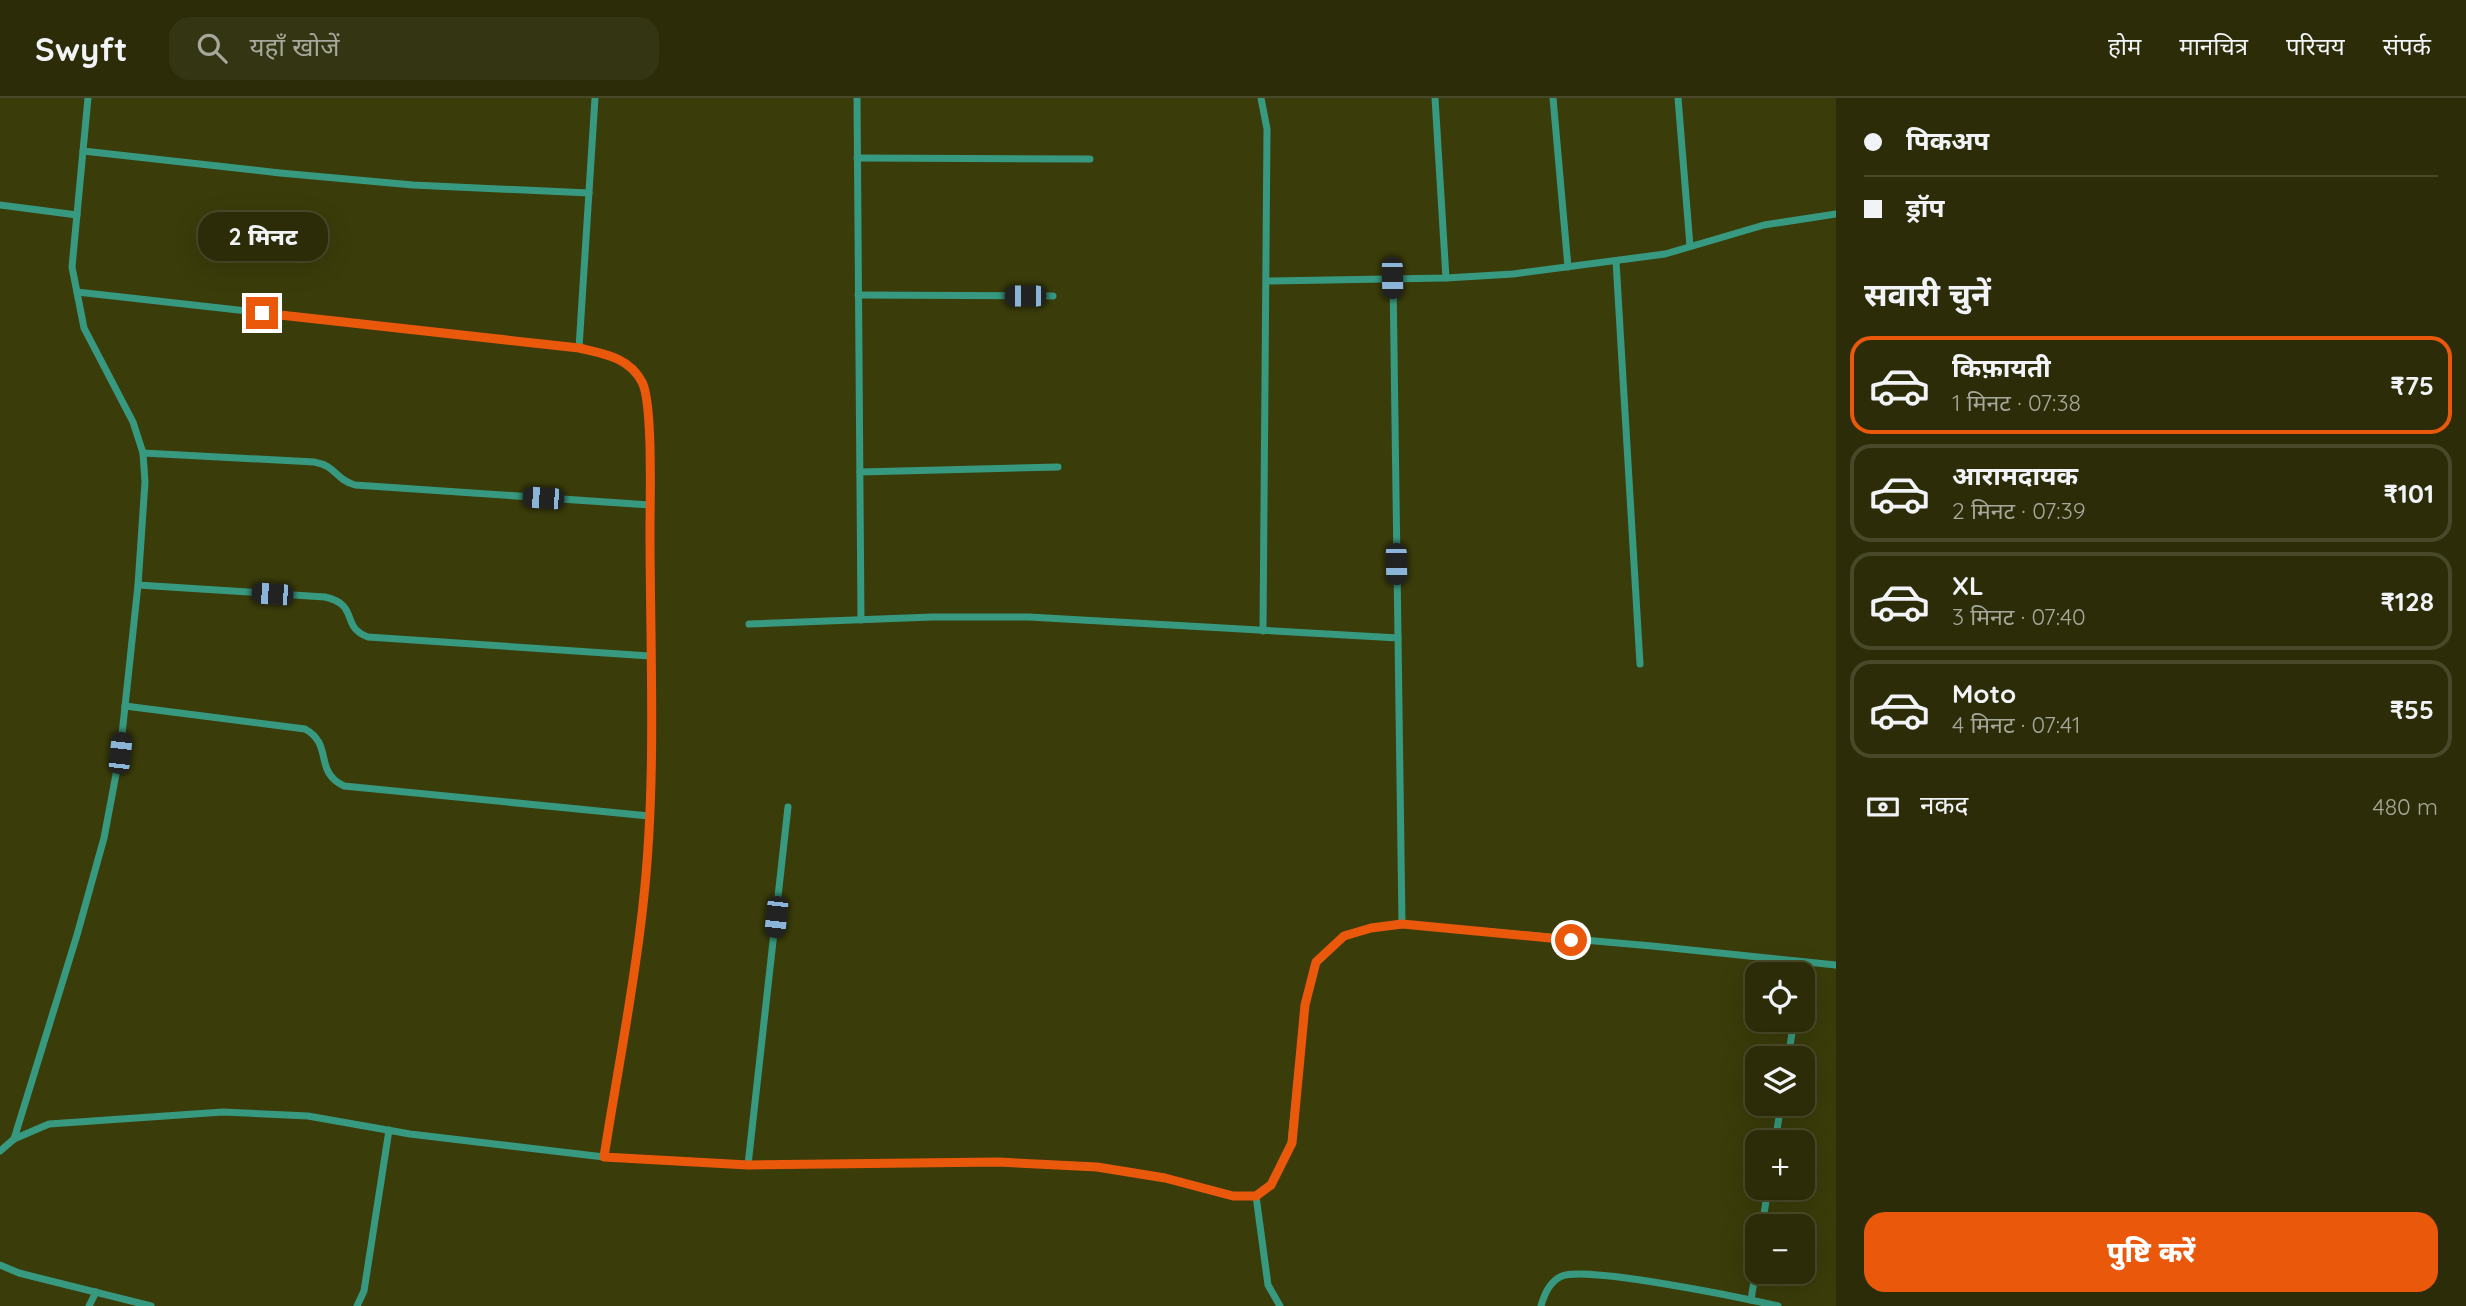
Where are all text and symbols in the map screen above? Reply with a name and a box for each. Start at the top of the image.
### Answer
search box [169,17,659,80]
text: Swyft [35,28,127,69]
icon: search [193,29,231,67]
text: यहाँ खोजें [249,30,339,63]
text: होम [2108,31,2141,61]
text: मानचित्र [2179,31,2248,61]
text: परिचय [2286,31,2345,61]
text: संपर्क [2383,31,2431,61]
text: पिकअप [1906,124,1989,157]
text: ड्रॉप [1906,191,1944,224]
callout: 2 मिनट [197,212,327,260]
text: 2 मिनट [228,222,298,251]
car [1382,257,1403,299]
text: सवारी चुनें [1864,274,1991,314]
car [1005,286,1047,307]
route end [246,297,278,329]
text: किफ़ायती [1952,351,2051,384]
icon: car [1868,354,1931,417]
text: ₹75 [2390,369,2434,402]
text: 1 मिनट · 07:38 [1952,388,2081,417]
text: आरामदायक [1952,459,2078,492]
icon: car [1868,462,1931,525]
text: ₹101 [2383,477,2434,510]
car [522,486,565,510]
text: 2 मिनट · 07:39 [1952,496,2086,525]
car [1386,543,1407,585]
text: XL [1952,569,1984,602]
icon: car [1868,570,1931,633]
car [251,582,294,606]
text: ₹128 [2380,585,2434,618]
text: 3 मिनट · 07:40 [1952,602,2086,631]
text: Moto [1952,677,2016,710]
icon: car [1868,678,1931,741]
text: ₹55 [2390,693,2434,726]
text: 4 मिनट · 07:41 [1952,710,2081,739]
car [108,731,133,775]
icon: cash [1864,788,1902,826]
text: नकद [1920,788,1968,821]
text: 480 m [2373,792,2438,821]
car [764,895,789,939]
route start [1555,924,1587,956]
map controls [1745,962,1815,1284]
button: locate [1745,962,1815,1032]
button: layers [1745,1046,1815,1116]
button: + [1745,1130,1815,1200]
button: पुष्टि करें [1864,1212,2438,1292]
button: − [1745,1214,1815,1284]

